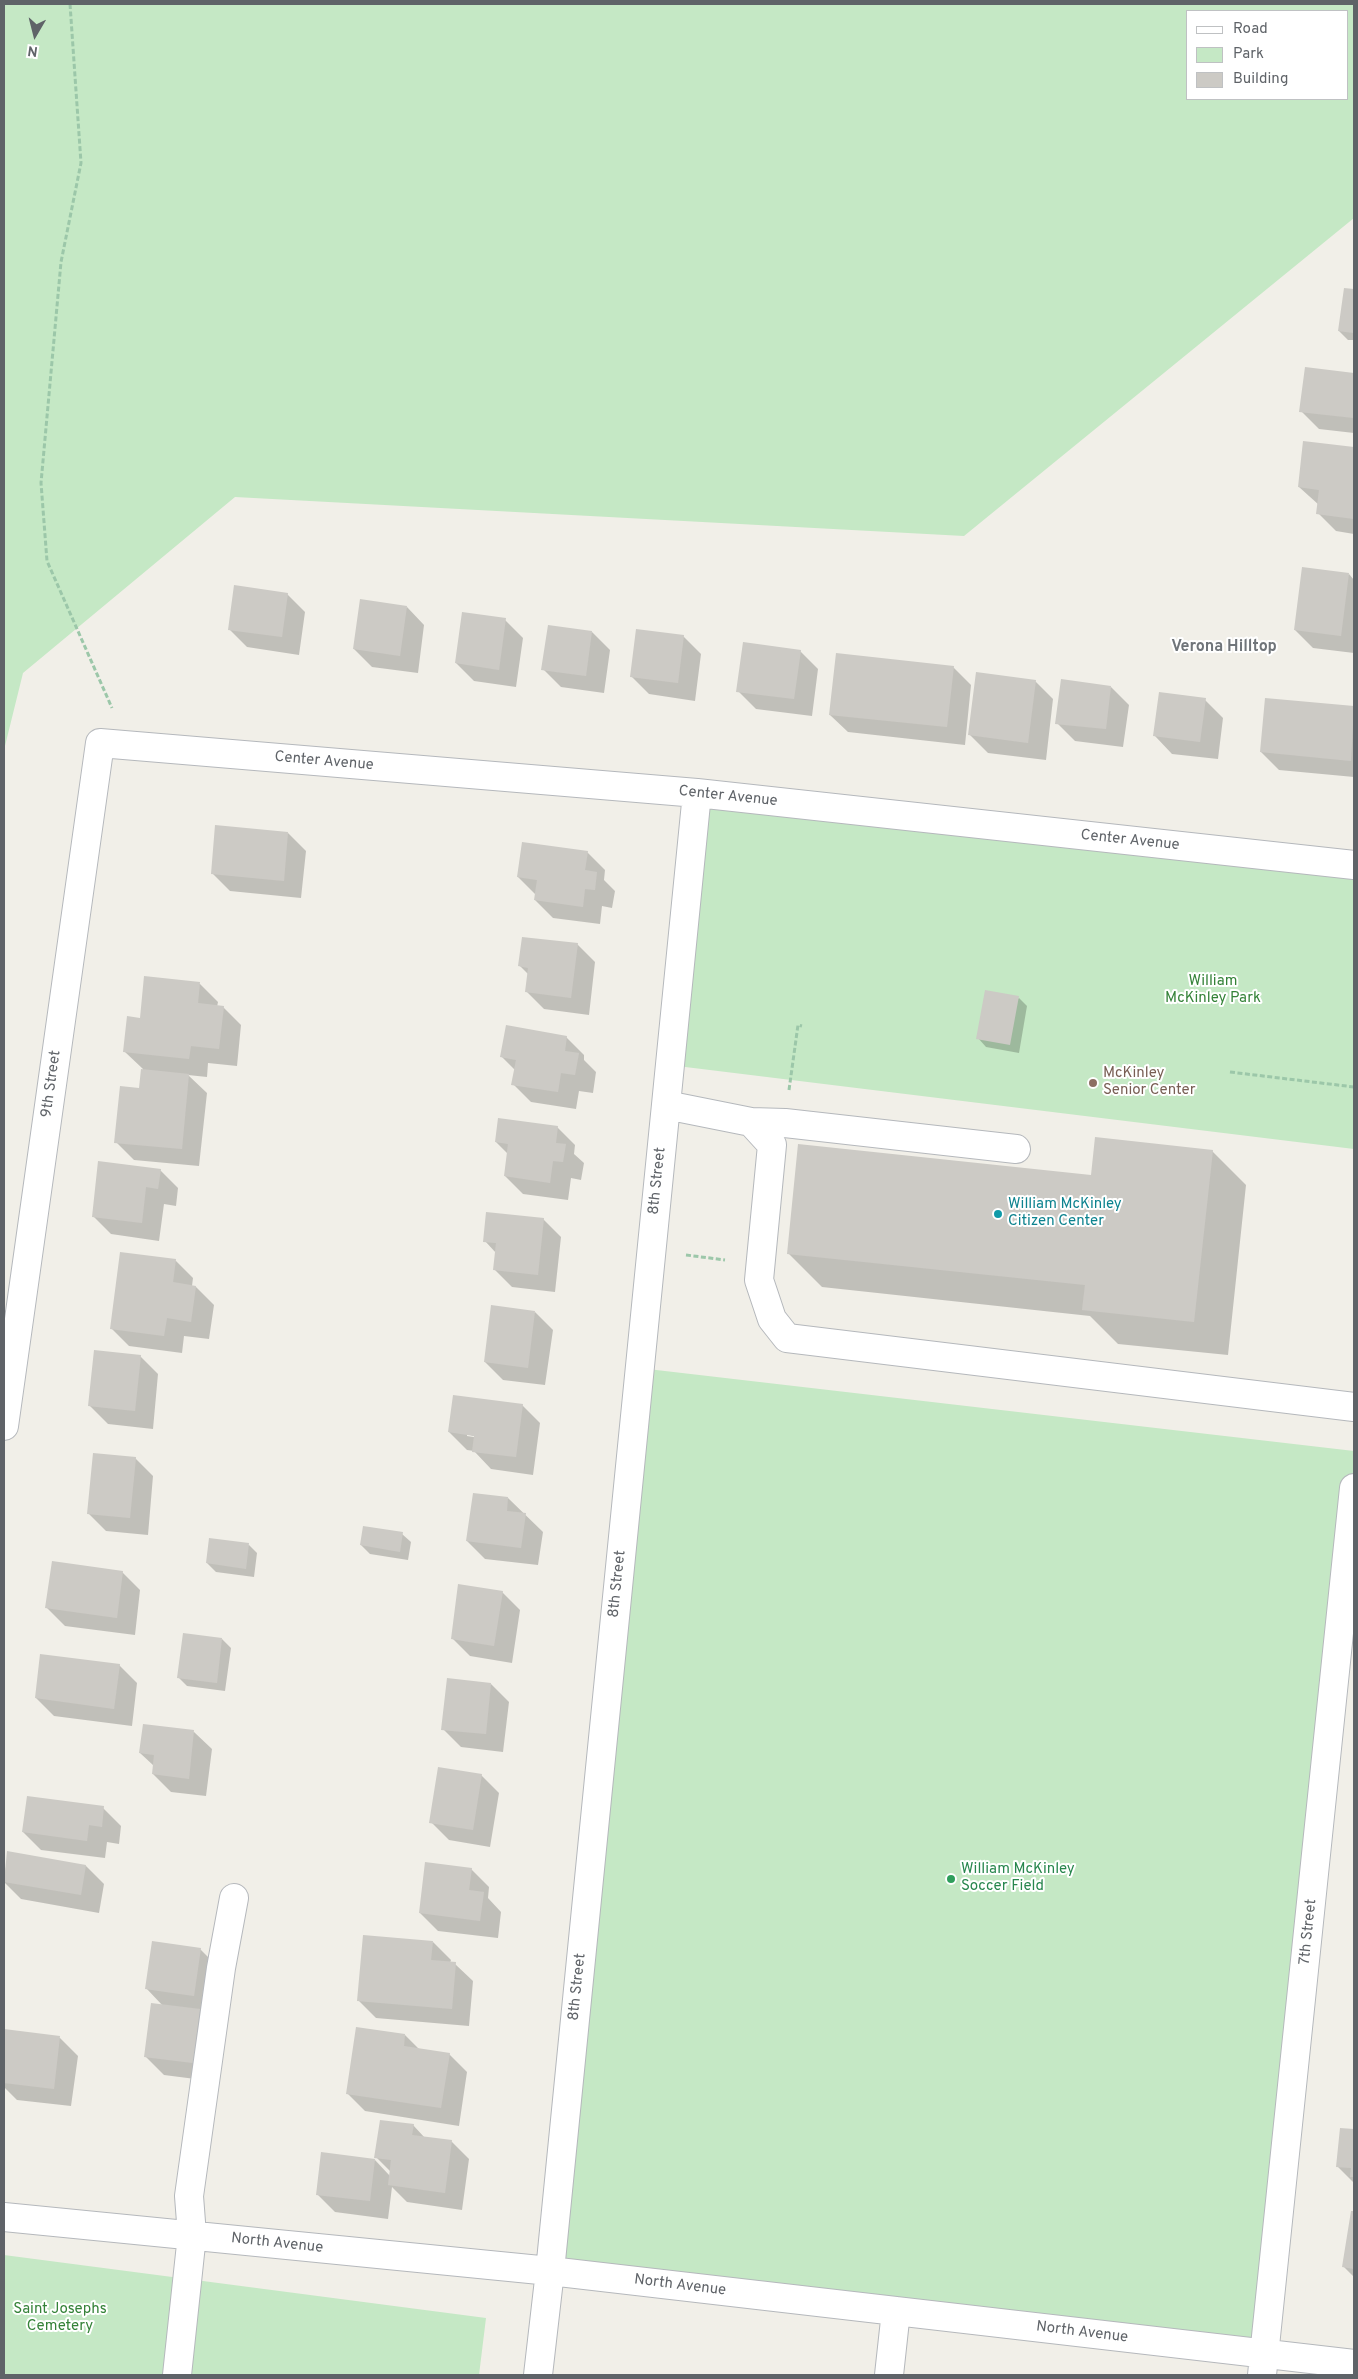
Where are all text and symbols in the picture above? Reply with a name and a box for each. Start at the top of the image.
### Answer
north arrow [10,10,60,60]
legend [1186,10,1348,100]
text: Road [1233,20,1268,39]
text: N [27,41,39,59]
text: Park [1233,45,1264,64]
text: Building [1233,70,1288,89]
district label: Verona Hilltop [1171,638,1277,658]
street label: Center Avenue [274,749,374,775]
street label: Center Avenue [678,783,778,811]
street label: Center Avenue [1080,827,1180,855]
park label: William McKinley Park [1165,973,1261,1008]
street label: 9th Street [38,1049,66,1119]
place label: McKinley Senior Center [1103,1065,1196,1100]
marker: McKinley Senior Center [1087,1077,1099,1089]
street label: 8th Street [646,1146,670,1216]
place label: William McKinley Citizen Center [1008,1196,1122,1231]
marker: William McKinley Citizen Center [992,1208,1004,1220]
street label: 8th Street [606,1549,630,1619]
place label: William McKinley Soccer Field [961,1861,1075,1896]
marker: William McKinley Soccer Field [945,1873,957,1885]
street label: 7th Street [1297,1898,1321,1966]
street label: 8th Street [566,1952,590,2022]
street label: North Avenue [230,2230,324,2258]
street label: North Avenue [633,2271,727,2301]
park label: Saint Josephs Cemetery [13,2301,107,2336]
street label: North Avenue [1035,2318,1129,2348]

